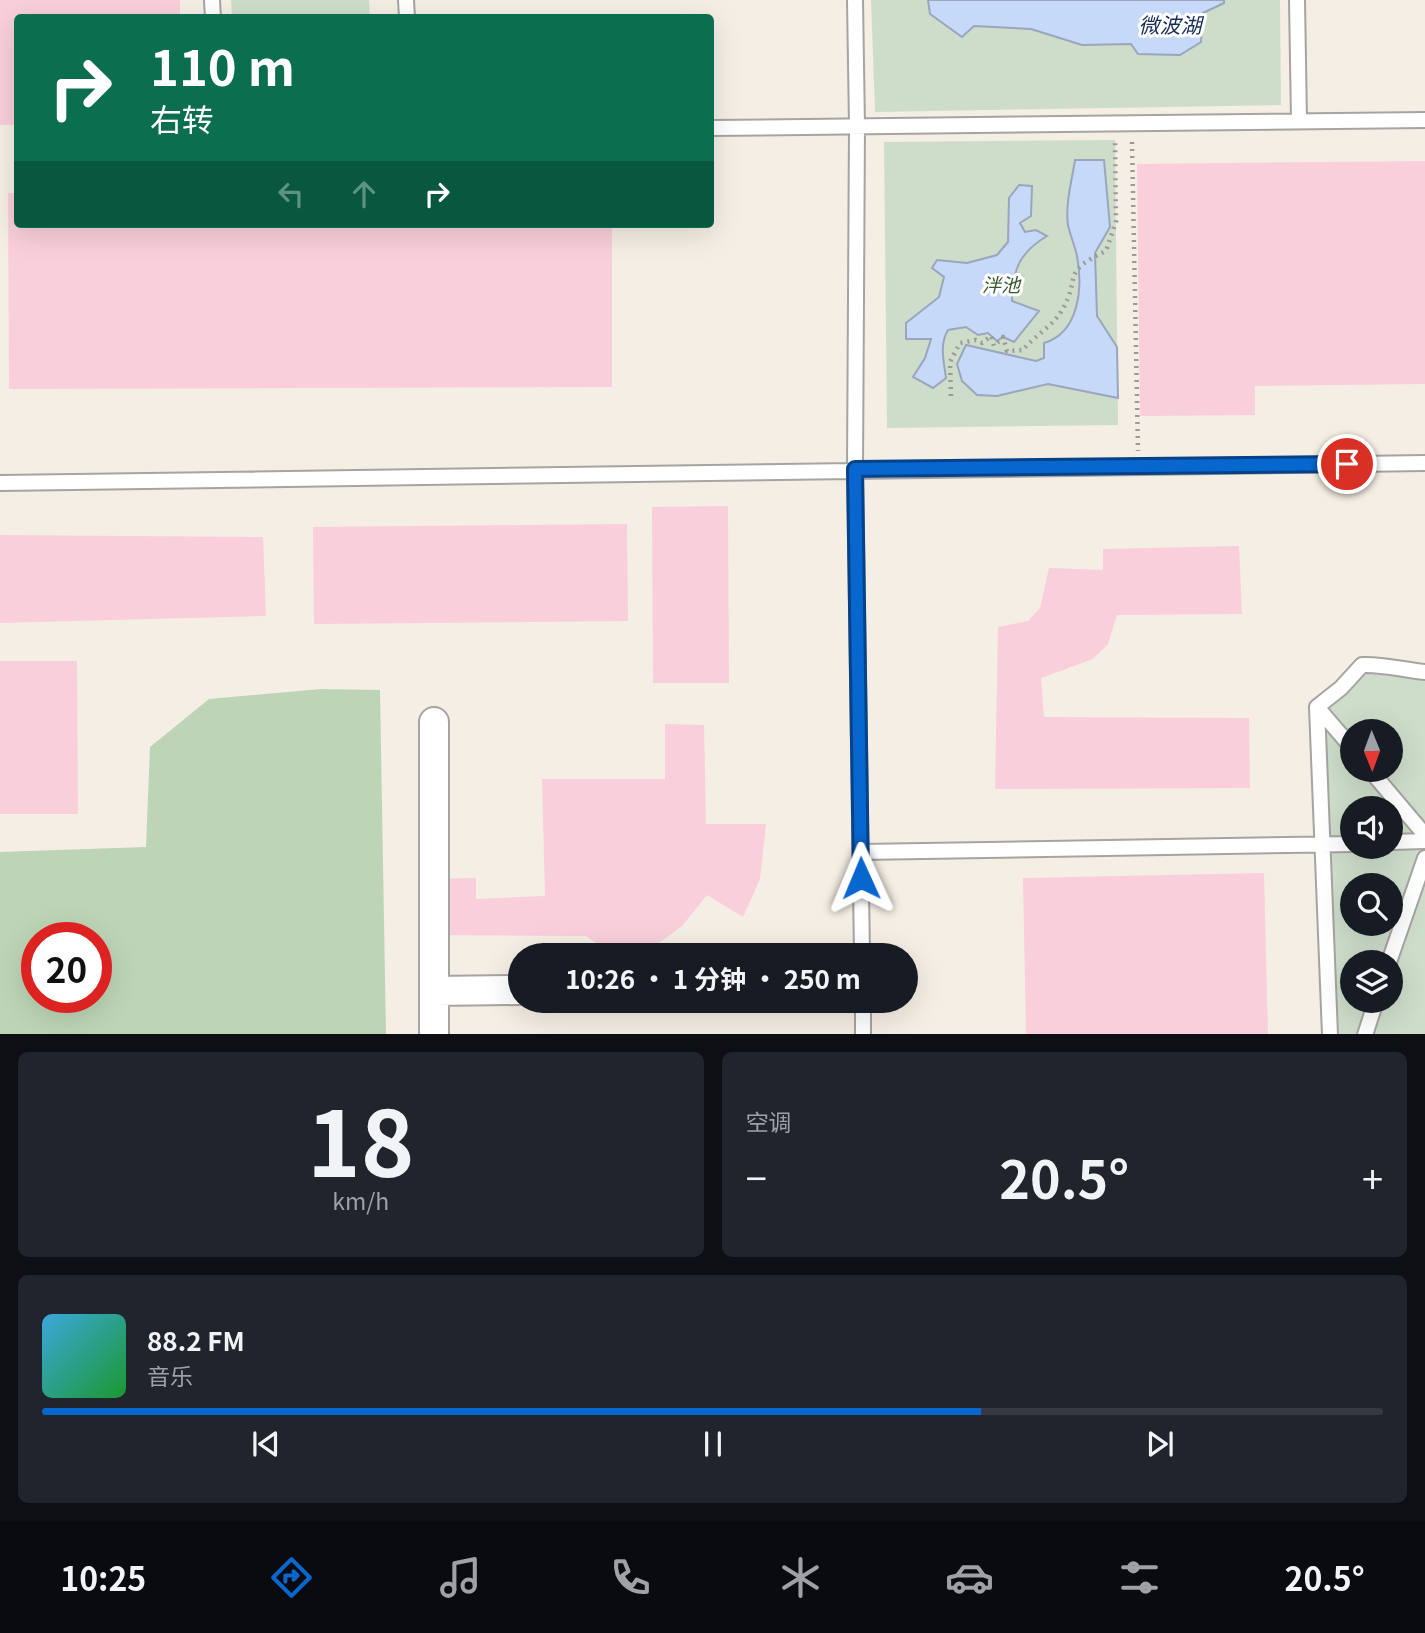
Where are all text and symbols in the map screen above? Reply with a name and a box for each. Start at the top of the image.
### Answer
water label: 微波湖 [1139,9,1204,39]
text: 110 m [150,29,295,100]
icon: right [35,42,126,133]
text: 右转 [150,95,214,141]
icon: left [272,175,310,213]
icon: ahead [345,175,383,213]
icon: right [418,175,456,213]
park label: 泮池 [982,270,1022,297]
pin [1317,434,1377,494]
icon: arrive [1328,445,1366,483]
north arrow [1340,719,1404,782]
map controls [1340,719,1403,1013]
button: sound [1340,796,1403,859]
position arrow [824,841,898,915]
button: search [1340,873,1403,936]
speed limit sign: 20 [21,922,112,1013]
button: layers [1340,950,1403,1013]
text: 10:26 · 1 分钟 · 250 m [565,959,861,996]
text: 18 [307,1071,414,1203]
text: 空调 [746,1104,792,1138]
text: 20.5° [999,1139,1129,1214]
text: − [746,1149,767,1204]
text: + [1362,1149,1383,1204]
text: km/h [332,1183,389,1217]
text: 88.2 FM [147,1321,245,1358]
text: 音乐 [147,1358,193,1392]
icon: previous [247,1425,285,1463]
icon: pause [694,1425,732,1463]
icon: next [1141,1425,1179,1463]
icon: directions [267,1553,316,1602]
icon: music [436,1553,485,1602]
icon: phone [606,1553,655,1602]
icon: climate [776,1553,825,1602]
icon: car [945,1553,994,1602]
icon: filters [1115,1553,1164,1602]
text: 10:25 [60,1554,146,1600]
text: 20.5° [1285,1554,1365,1600]

